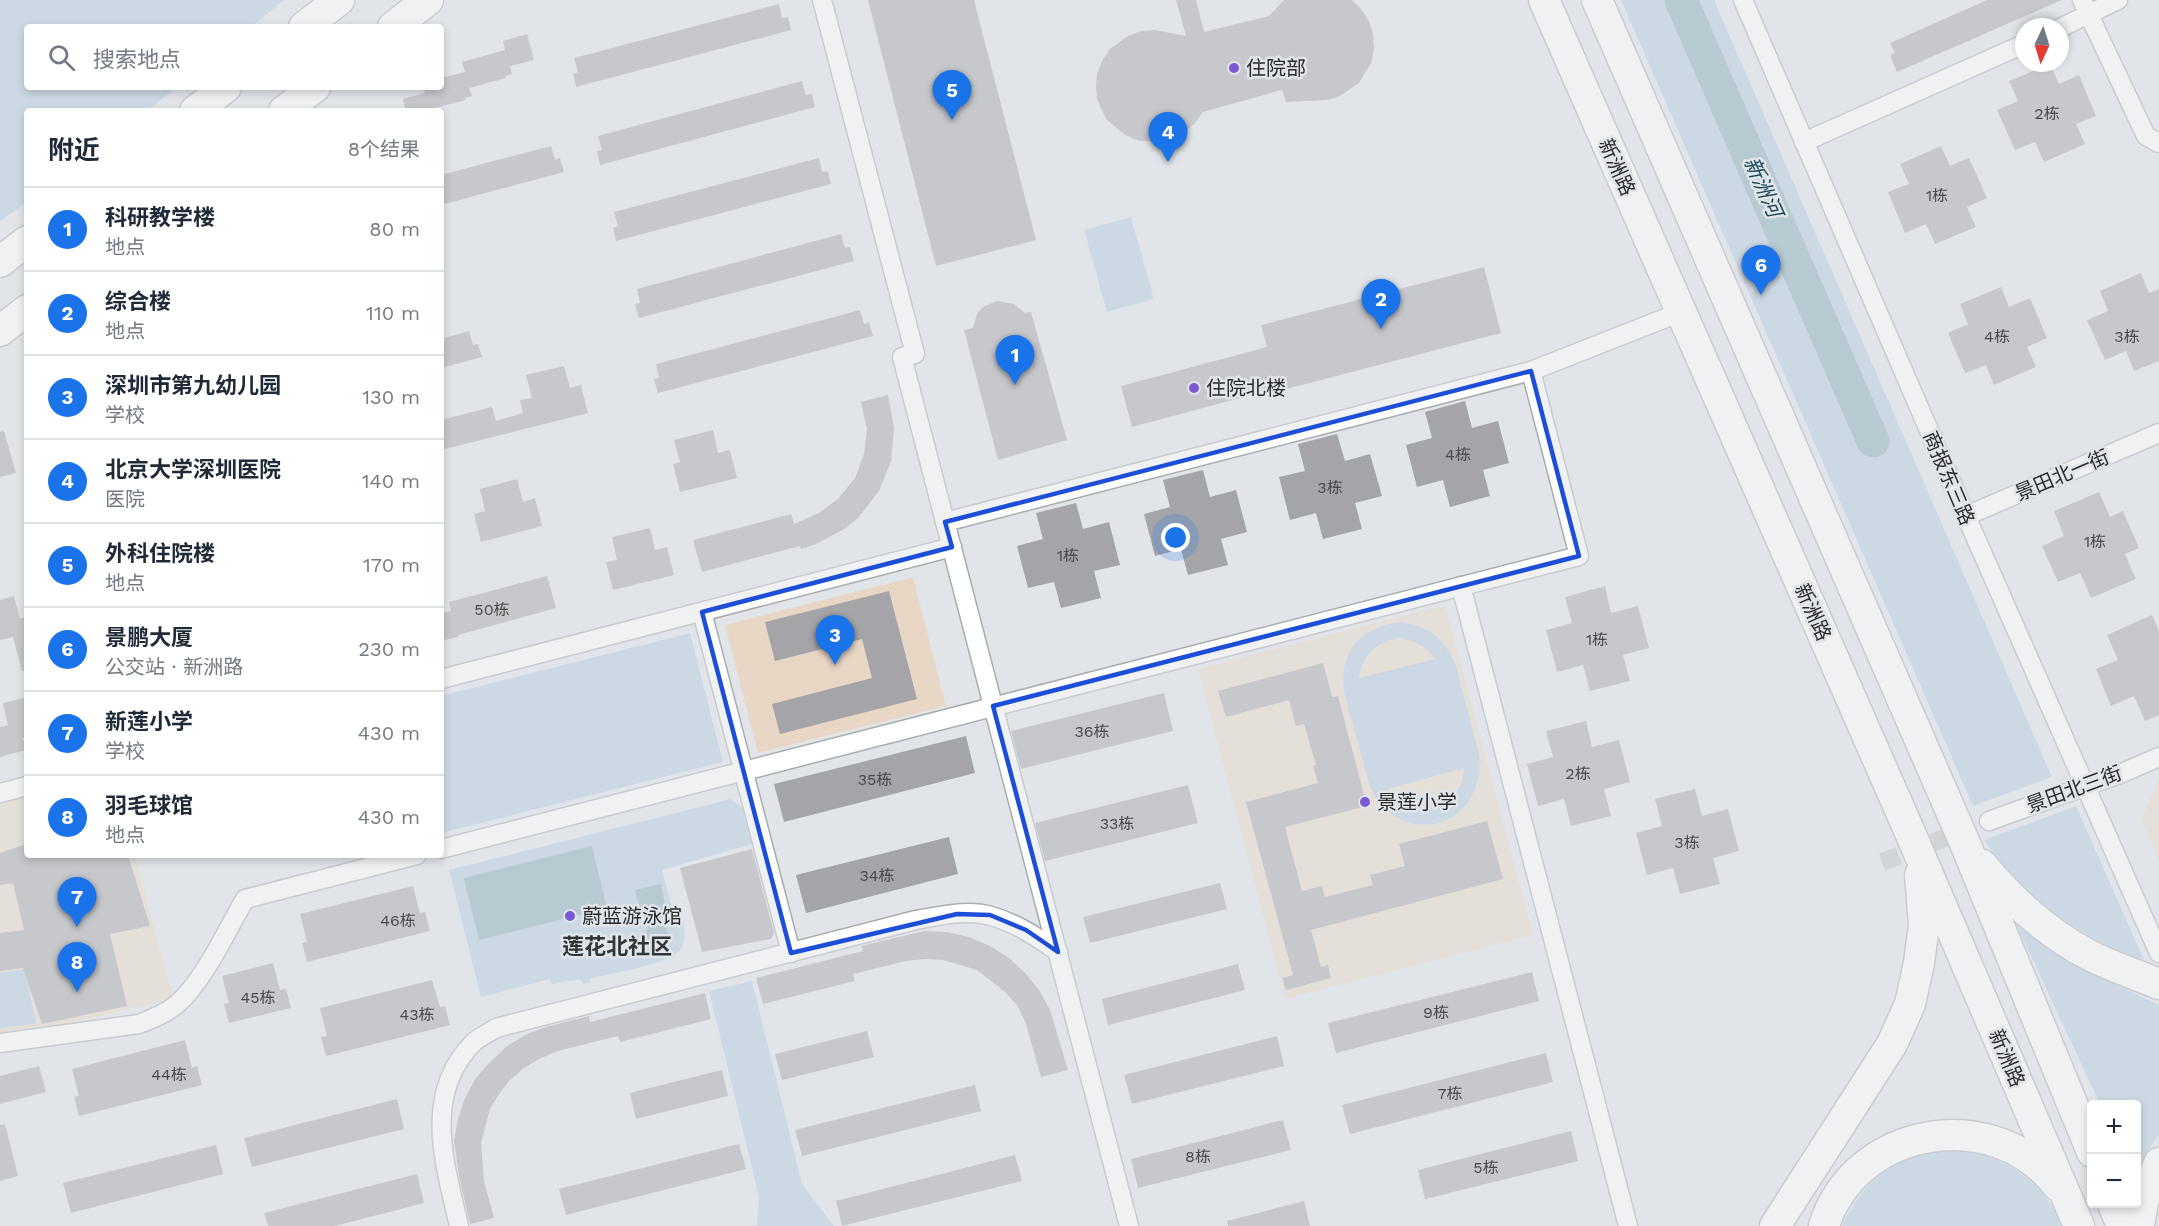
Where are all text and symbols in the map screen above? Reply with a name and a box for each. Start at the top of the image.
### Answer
north arrow [2015,18,2069,72]
search box [24,24,444,90]
icon: search [45,41,78,74]
text: 搜索地点 [93,47,181,72]
place label: 住院部 [1246,56,1306,80]
marker: 住院部 [1227,61,1241,75]
pin: 5 [932,70,972,120]
house number: 2栋 [2034,104,2060,123]
pin: 4 [1148,112,1188,162]
text: 附近 [48,135,100,165]
street label: 新洲路 [1594,135,1640,199]
text: 8个结果 [348,137,420,161]
water label: 新洲河 [1739,153,1789,224]
house number: 1栋 [1926,186,1948,205]
text: 科研教学楼 [105,205,215,230]
text: 1 [63,217,72,241]
text: 80 m [369,217,420,241]
text: 地点 [105,235,145,259]
pin: 6 [1742,246,1780,295]
pin: 2 [1362,280,1400,329]
text: 综合楼 [105,289,171,314]
text: 2 [62,301,73,325]
text: 110 m [366,301,420,325]
text: 地点 [105,319,145,343]
house number: 4栋 [1984,327,2010,346]
house number: 3栋 [2114,327,2140,346]
pin: 1 [996,336,1034,385]
text: 深圳市第九幼儿园 [105,373,281,398]
place label: 住院北楼 [1206,376,1286,400]
marker: 住院北楼 [1187,381,1201,395]
text: 3 [62,385,73,409]
text: 130 m [362,385,420,409]
text: 学校 [105,403,145,427]
street label: 商报东三路 [1918,427,1980,529]
street label: 景田北一街 [2011,444,2113,506]
house number: 4栋 [1445,445,1471,464]
text: 北京大学深圳医院 [105,457,281,482]
text: 4 [61,469,74,493]
text: 140 m [362,469,420,493]
house number: 3栋 [1317,478,1343,497]
text: 医院 [105,487,145,511]
your location [1161,523,1190,552]
house number: 1栋 [2084,532,2106,551]
text: 外科住院楼 [105,541,215,566]
house number: 1栋 [1057,546,1079,565]
text: 5 [62,553,73,577]
text: 170 m [363,553,420,577]
text: 地点 [105,571,145,595]
street label: 新洲路 [1790,580,1836,644]
house number: 50栋 [474,600,510,619]
pin: 3 [816,616,854,665]
text: 景鹏大厦 [105,625,193,650]
house number: 1栋 [1586,630,1608,649]
text: 6 [61,637,74,661]
text: 230 m [358,637,420,661]
text: 公交站 · 新洲路 [105,655,243,679]
text: 新莲小学 [105,709,193,734]
text: 7 [61,721,74,745]
text: 430 m [358,721,420,745]
house number: 36栋 [1074,722,1110,741]
text: 学校 [105,739,145,763]
street label: 景田北三街 [2023,761,2125,817]
house number: 2栋 [1565,764,1591,783]
house number: 35栋 [858,770,892,789]
place label: 景莲小学 [1377,790,1457,814]
text: 羽毛球馆 [105,793,193,818]
marker: 景莲小学 [1358,795,1372,809]
text: 8 [61,805,74,829]
text: 430 m [358,805,420,829]
house number: 33栋 [1100,814,1134,833]
text: 地点 [105,823,145,847]
house number: 3栋 [1674,833,1700,852]
house number: 34栋 [859,866,895,885]
pin: 7 [58,878,97,927]
place label: 蔚蓝游泳馆 [582,904,682,928]
marker: 蔚蓝游泳馆 [563,909,577,923]
house number: 46栋 [380,911,416,930]
district label: 莲花北社区 [562,934,672,959]
pin: 8 [58,942,97,992]
house number: 45栋 [240,988,276,1007]
house number: 9栋 [1423,1003,1449,1022]
house number: 43栋 [399,1005,435,1024]
street label: 新洲路 [1984,1026,2030,1090]
house number: 44栋 [151,1065,187,1084]
house number: 7栋 [1438,1084,1462,1103]
map controls [2087,1100,2141,1208]
button: + [2087,1100,2141,1154]
house number: 8栋 [1185,1147,1211,1166]
button: − [2087,1154,2141,1208]
house number: 5栋 [1473,1158,1499,1177]

